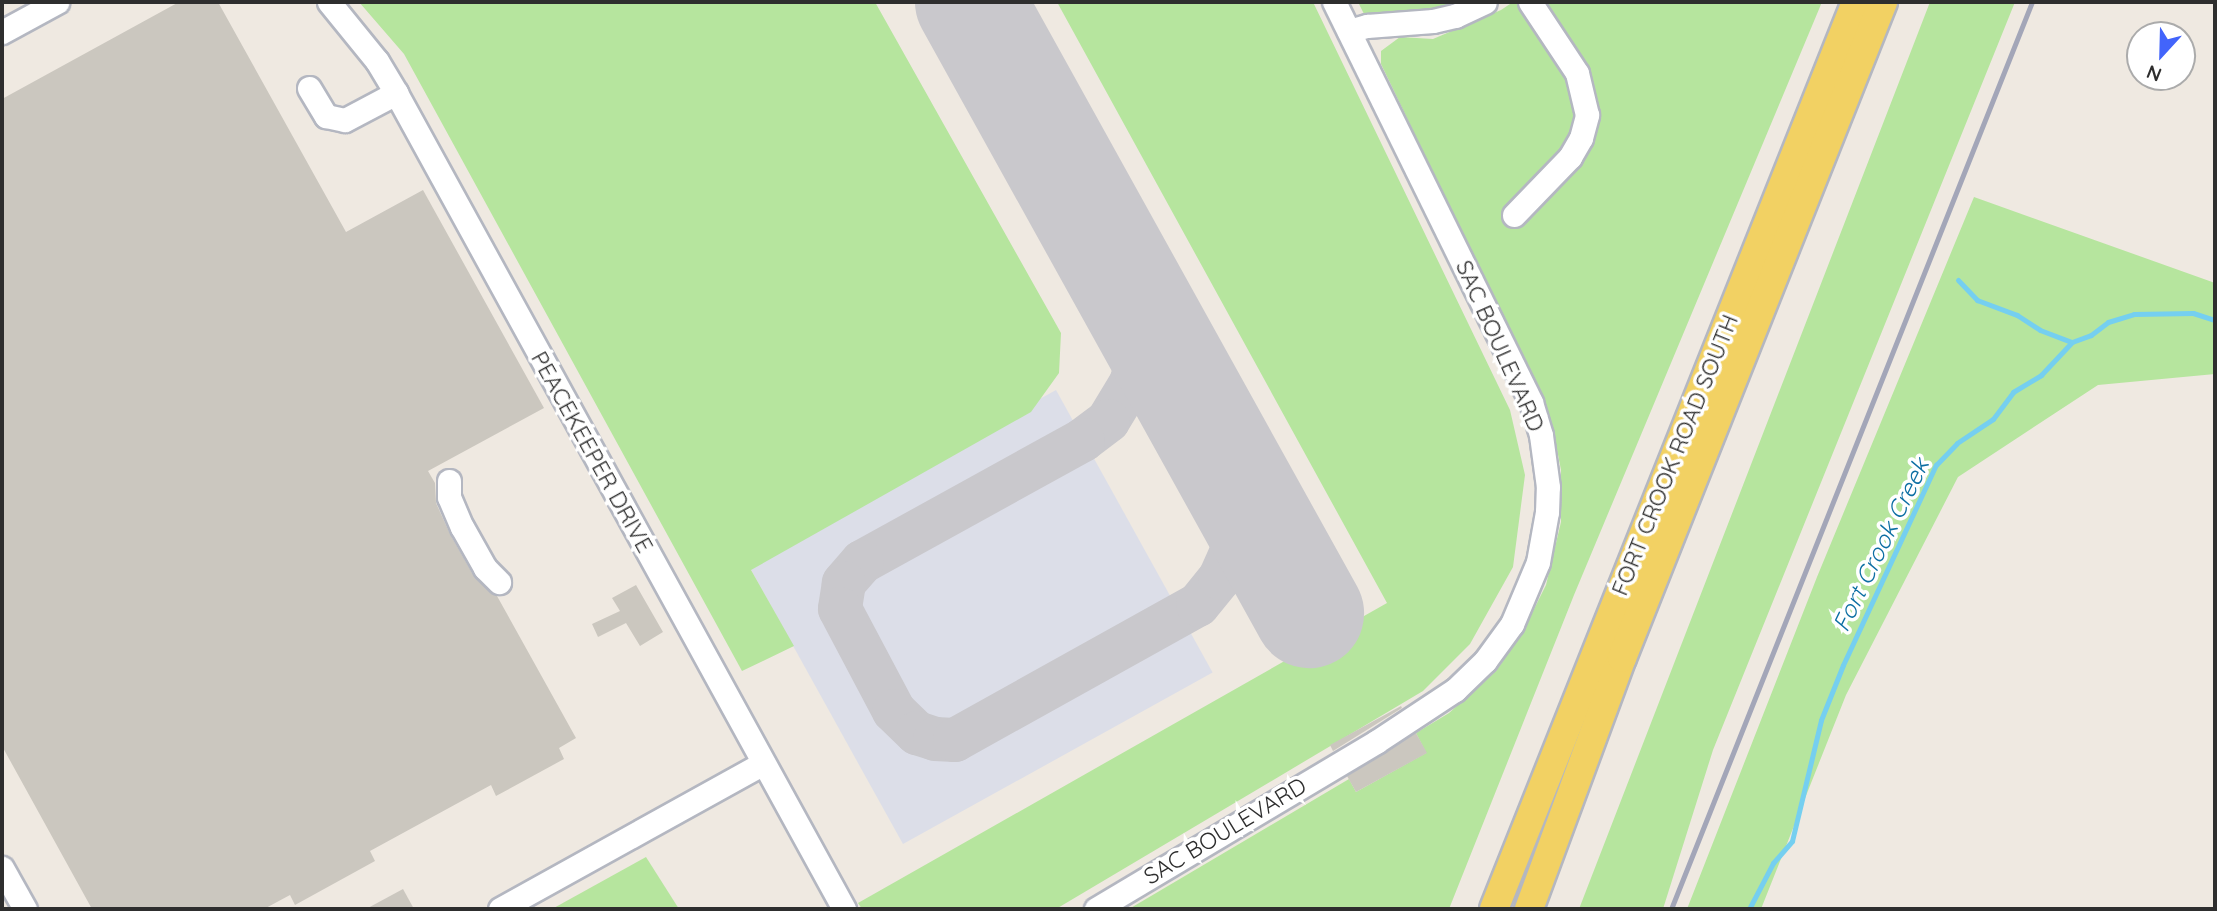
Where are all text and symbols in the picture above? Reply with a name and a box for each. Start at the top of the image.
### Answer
north arrow [2126,21,2196,91]
text: N [2143,60,2165,87]
street label: SAC BOULEVARD [1450,256,1550,436]
street label: FORT CROOK ROAD SOUTH [1606,310,1744,600]
street label: PEACEKEEPER DRIVE [525,347,659,557]
water label: Fort Crook Creek [1827,454,1935,636]
street label: SAC BOULEVARD [1139,772,1311,890]

